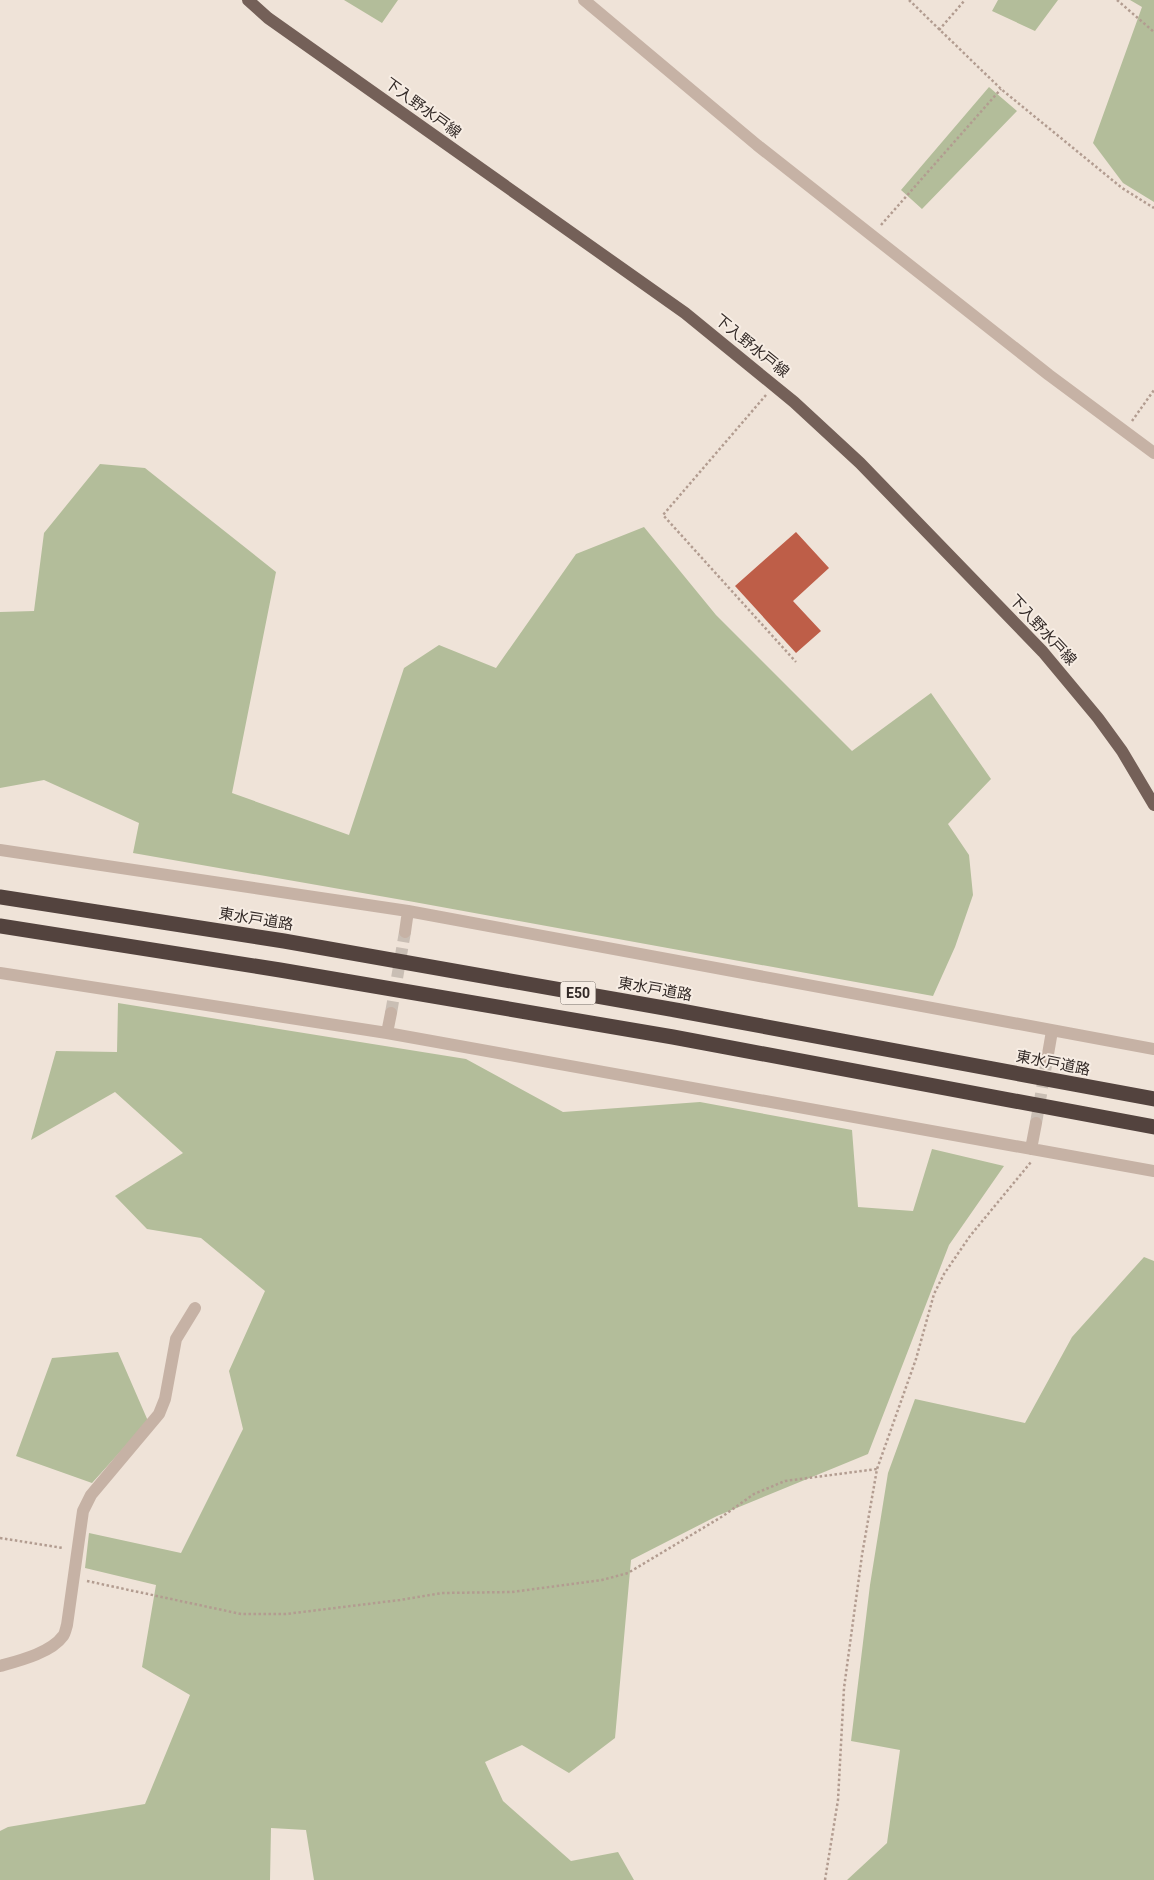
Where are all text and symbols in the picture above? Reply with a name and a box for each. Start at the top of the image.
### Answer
street label: 下入野水戸線 [381,74,465,142]
street label: 下入野水戸線 [711,311,793,381]
street label: 下入野水戸線 [1006,591,1080,669]
street label: 東水戸道路 [218,904,294,934]
street label: 東水戸道路 [616,974,694,1004]
road number: E50 [560,981,596,1004]
street label: 東水戸道路 [1014,1047,1092,1079]

